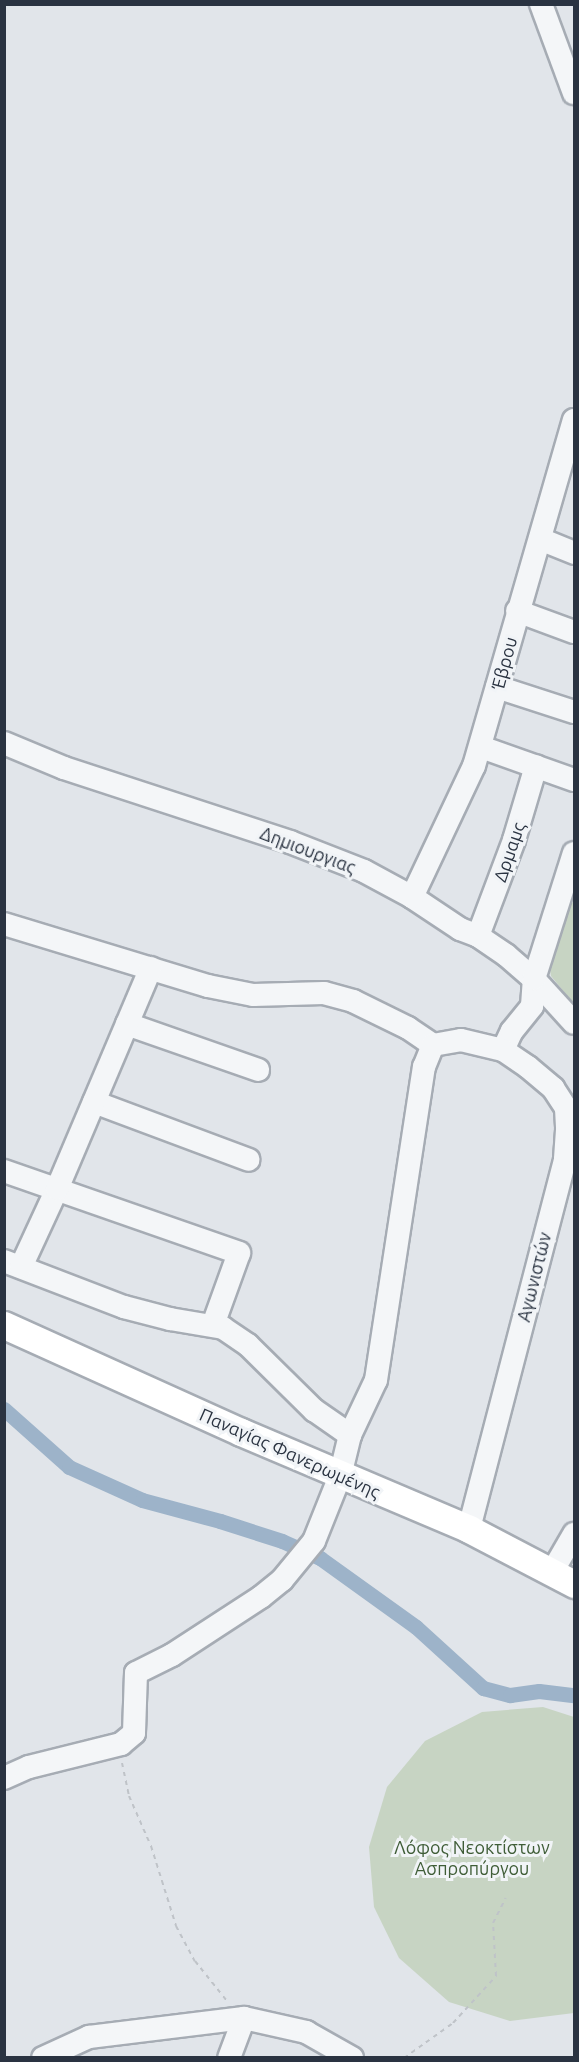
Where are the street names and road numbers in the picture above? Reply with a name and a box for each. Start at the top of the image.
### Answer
street label: Έβρου [487,634,521,692]
street label: Δρμαμς [489,819,529,885]
street label: Δημιουργιας [257,822,359,878]
street label: Αγωνιστών [512,1230,556,1324]
street label: Παναγίας Φανερωμένης [196,1403,384,1503]

